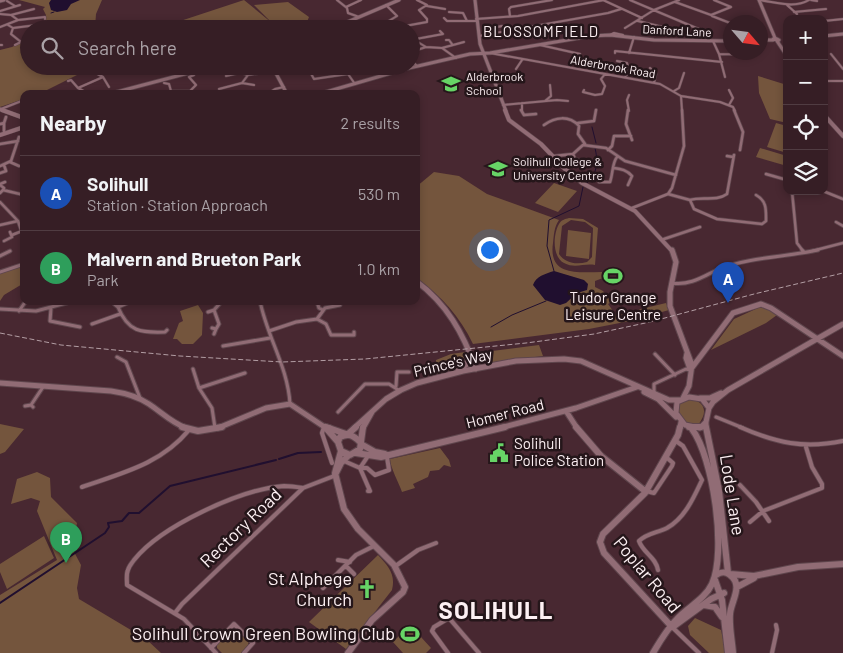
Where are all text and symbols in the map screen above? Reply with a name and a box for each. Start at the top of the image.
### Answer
north arrow [723,15,768,60]
map controls [783,15,828,195]
button: + [783,15,828,60]
search box [20,20,420,75]
street label: Danford Lane [642,21,712,39]
district label: BLOSSOMFIELD [483,22,599,40]
icon: search [38,34,66,62]
text: Search here [78,36,177,59]
street label: Alderbrook Road [569,52,657,80]
button: − [783,60,828,105]
place label: Alderbrook School [466,69,523,97]
school or university icon: Alderbrook School [440,73,462,95]
button: locate [783,105,828,150]
text: Nearby [40,110,106,135]
text: 2 results [341,113,400,132]
button: layers [783,150,828,195]
place label: Solihull College & University Centre [513,154,603,182]
school or university icon: Solihull College & University Centre [487,158,509,180]
text: Solihull [87,172,148,195]
text: A [51,184,61,203]
text: 530 m [358,184,400,203]
text: Station · Station Approach [87,195,268,214]
your location [477,237,503,263]
text: Malvern and Brueton Park [87,247,301,270]
text: B [51,259,61,278]
text: 1.0 km [357,259,400,278]
pin: A [712,262,744,303]
sports icon: Tudor Grange Leisure Centre [602,265,624,287]
text: Park [87,270,118,289]
place label: Tudor Grange Leisure Centre [565,288,661,323]
street label: Prince's Way [412,344,494,380]
street label: Homer Road [464,395,546,431]
place label: Solihull Police Station [514,434,604,469]
public building icon: Solihull Police Station [488,442,510,464]
street label: Lode Lane [716,453,750,537]
street label: Rectory Road [195,483,286,572]
pin: B [50,522,82,563]
street label: Poplar Road [609,532,686,617]
place label: St Alphege Church [268,567,352,610]
church icon: St Alphege Church [356,578,378,600]
district label: SOLIHULL [439,595,553,624]
place label: Solihull Crown Green Bowling Club [132,622,395,644]
sports icon: Solihull Crown Green Bowling Club [399,623,421,645]

